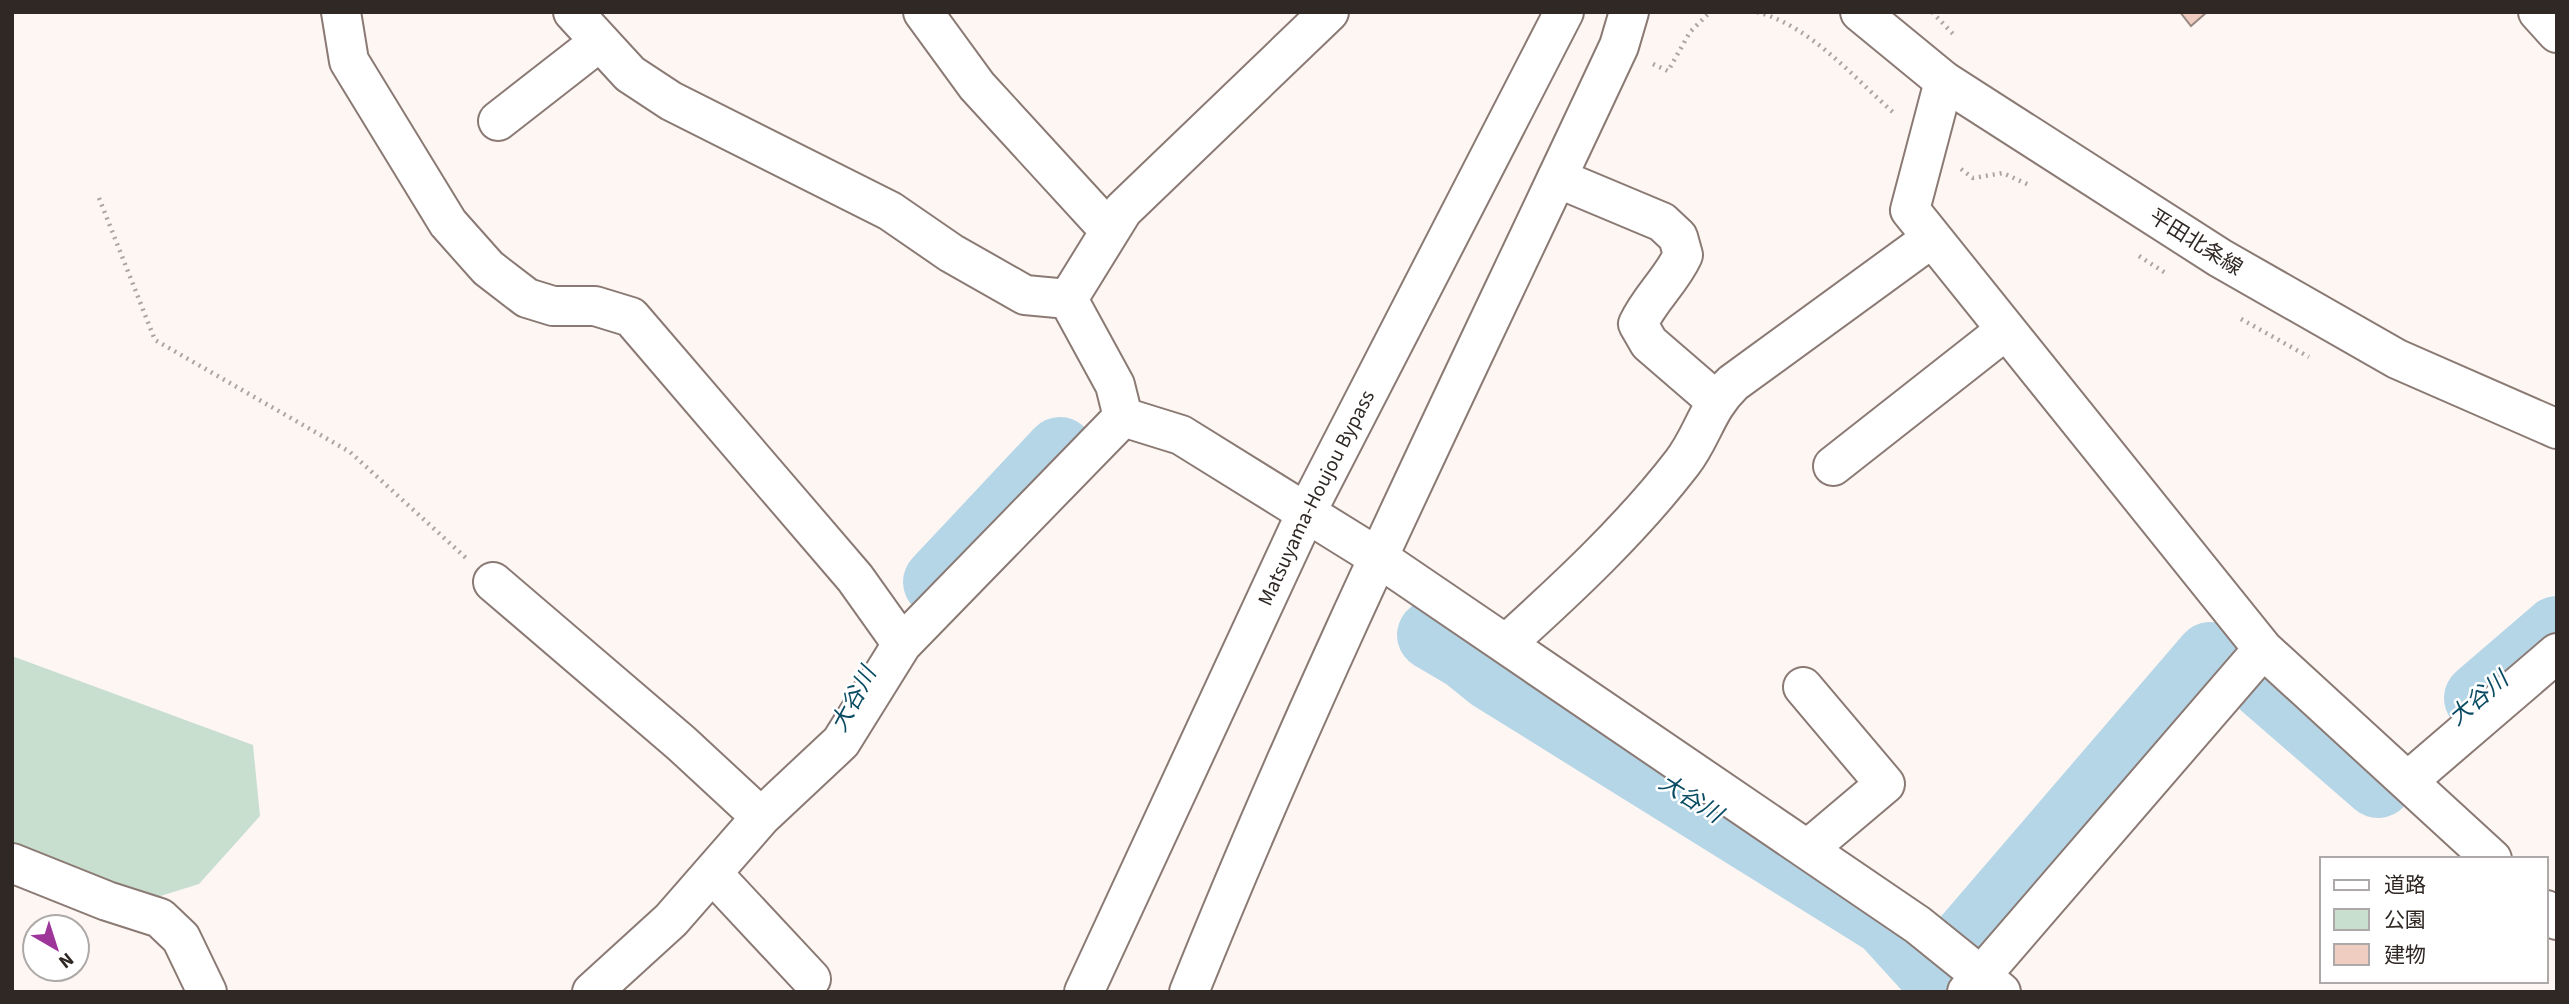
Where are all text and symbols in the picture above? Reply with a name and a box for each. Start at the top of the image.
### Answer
street label: 平田北条線 [2144,201,2248,283]
street label: Matsuyama-Houjou Bypass [1250,384,1382,611]
water label: 大谷川 [823,658,886,737]
water label: 大谷川 [2441,662,2518,733]
water label: 大谷川 [1653,766,1731,832]
legend [2320,857,2548,983]
text: 道路 [2384,870,2426,900]
text: 公園 [2384,905,2426,935]
north arrow [21,913,91,983]
text: 建物 [2384,940,2426,970]
text: N [52,946,79,975]

